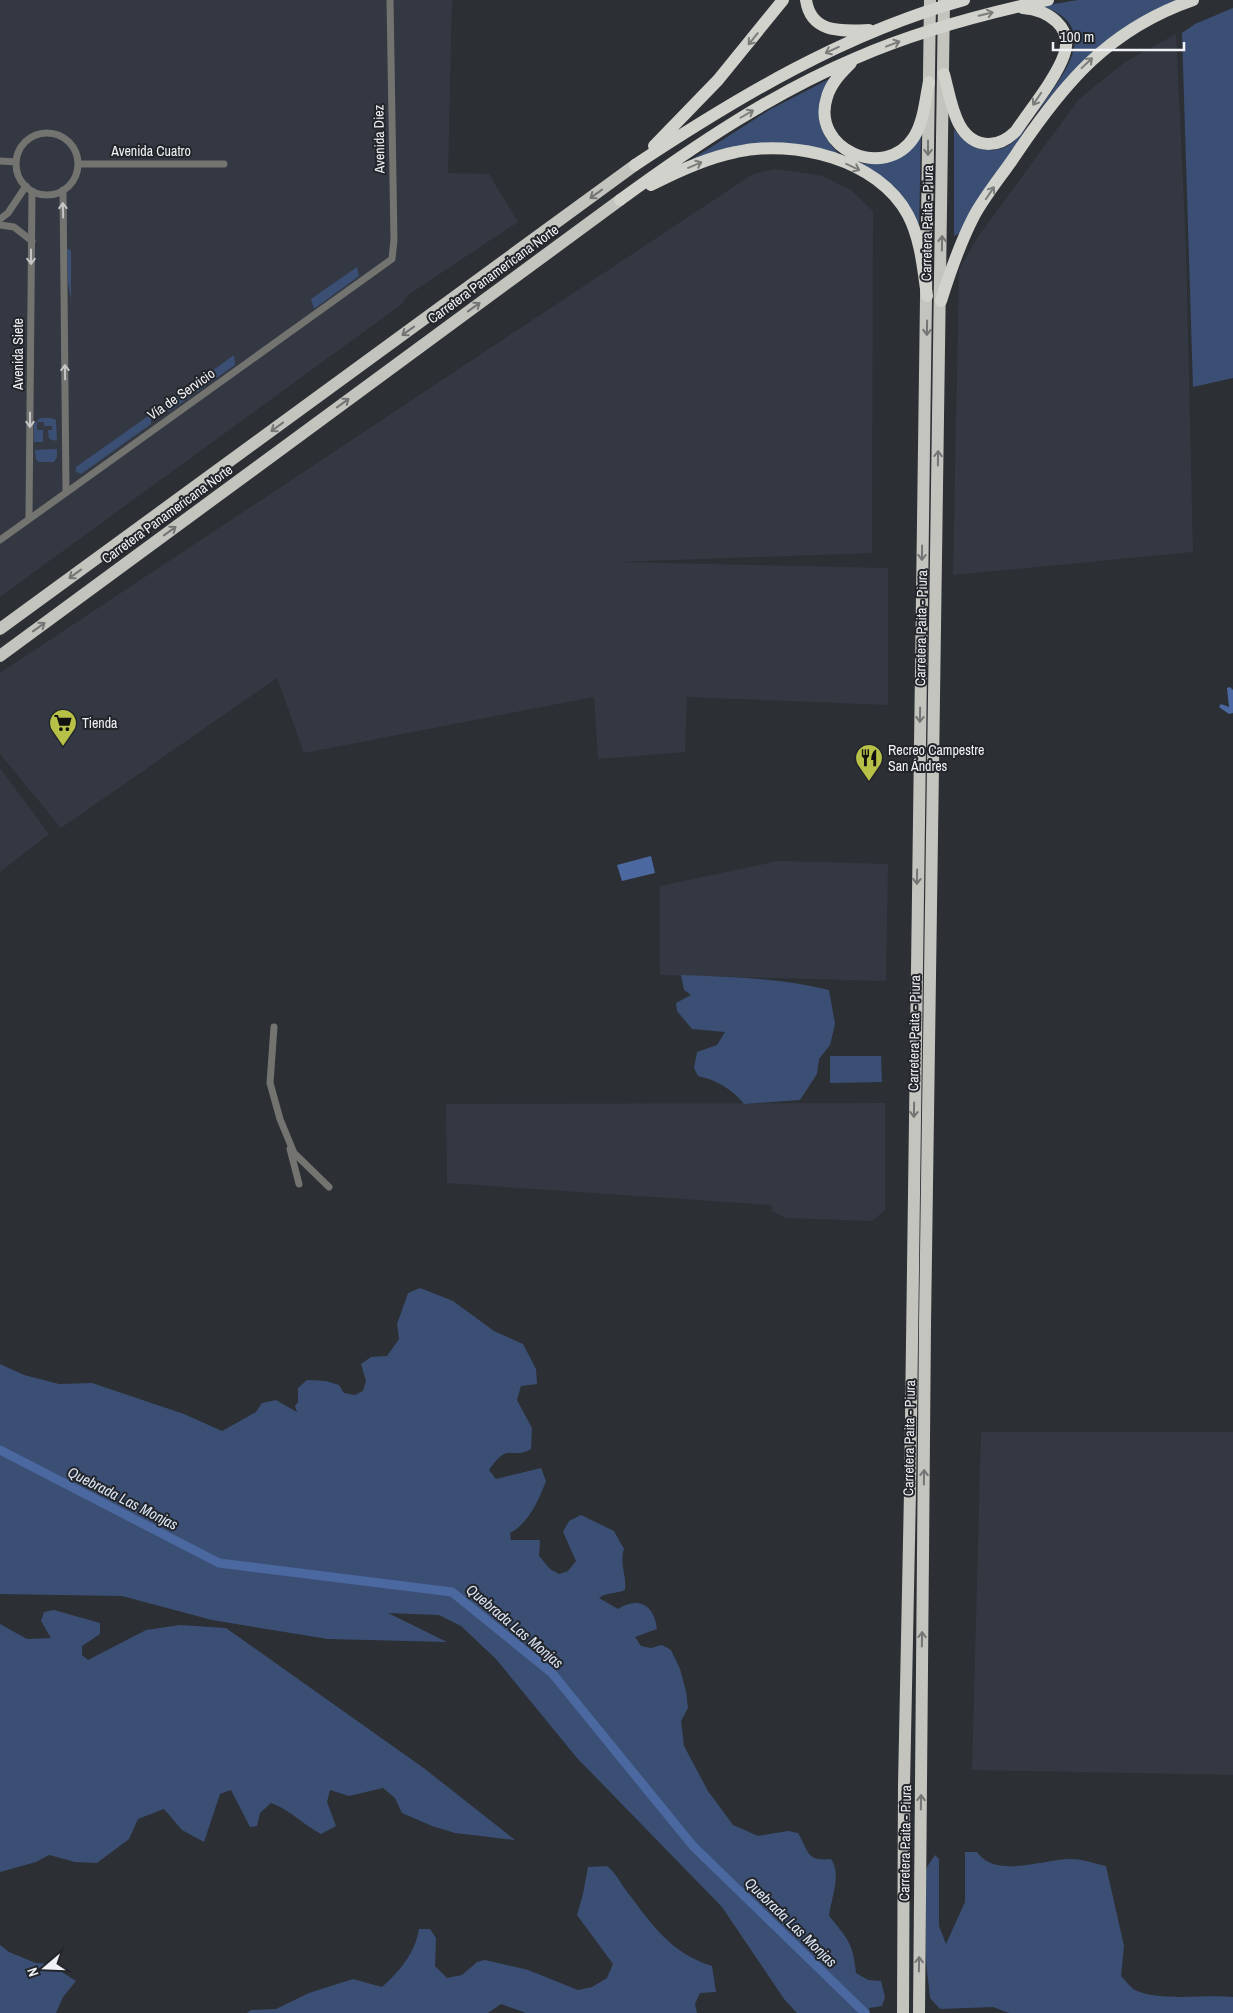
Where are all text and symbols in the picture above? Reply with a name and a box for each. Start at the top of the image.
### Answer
one-way arrow [978,9,994,18]
scale bar [1053,20,1184,52]
text: 100 m [1060,26,1094,47]
one-way arrow [747,32,758,45]
one-way arrow [885,38,900,48]
one-way arrow [825,46,840,56]
one-way arrow [1081,57,1094,69]
one-way arrow [1032,92,1042,106]
street label: Avenida Diez [369,104,389,175]
one-way arrow [739,109,754,119]
one-way arrow [923,140,933,156]
street label: Avenida Cuatro [110,142,191,160]
one-way arrow [687,159,702,169]
one-way arrow [845,163,860,172]
street label: Carretera Paita - Piura [917,164,937,281]
one-way arrow [985,186,995,200]
one-way arrow [590,188,603,199]
one-way arrow [58,202,68,218]
street label: Carretera Panamericana Norte [424,220,562,328]
one-way arrow [937,235,947,252]
one-way arrow [26,248,36,265]
one-way arrow [467,302,481,312]
street label: Avenida Siete [9,318,27,391]
one-way arrow [922,320,931,336]
one-way arrow [401,326,415,336]
street label: Vía de Servicio [144,364,218,424]
one-way arrow [60,365,70,381]
one-way arrow [336,398,350,408]
one-way arrow [25,411,35,427]
one-way arrow [270,422,284,432]
one-way arrow [933,450,943,466]
street label: Carretera Panamericana Norte [98,460,236,568]
one-way arrow [163,525,176,536]
one-way arrow [917,544,927,560]
one-way arrow [68,569,82,579]
street label: Carretera Paita - Piura [911,569,931,686]
one-way arrow [32,622,46,632]
one-way arrow [915,706,925,723]
supermarket icon: Tienda [48,708,78,747]
place label: Tienda [82,714,118,732]
place label: Recreo Campestre San Ándres [888,741,984,775]
restaurant icon: Recreo Campestre San Ándres [854,743,884,782]
one-way arrow [913,869,922,885]
street label: Carretera Paita - Piura [904,974,924,1091]
one-way arrow [909,1102,919,1118]
street label: Carretera Paita - Piura [899,1379,919,1496]
water label: Quebrada Las Monjas [64,1461,182,1535]
one-way arrow [919,1469,929,1486]
water label: Quebrada Las Monjas [462,1579,568,1673]
one-way arrow [917,1632,927,1648]
street label: Carretera Paita - Piura [895,1784,915,1901]
one-way arrow [916,1794,926,1810]
water label: Quebrada Las Monjas [740,1872,842,1972]
north arrow [20,1943,70,1993]
one-way arrow [914,1957,924,1973]
text: N [23,1965,43,1979]

